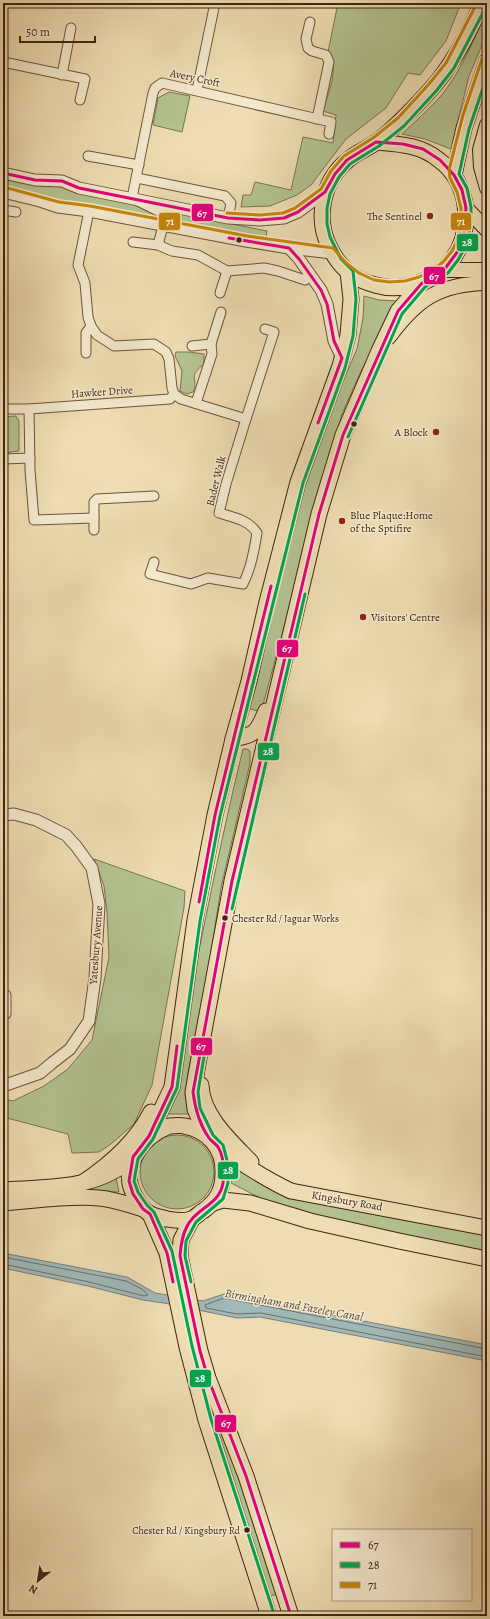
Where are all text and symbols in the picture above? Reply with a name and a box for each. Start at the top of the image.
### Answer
scale bar [20,18,95,44]
text: 50 m [26,24,50,40]
street label: Avery Croft [168,65,222,91]
line badge: 67 [191,203,214,222]
text: 67 [197,206,207,221]
place label: The Sentinel [367,209,422,224]
marker: The Sentinel [425,211,435,221]
line badge: 71 [158,212,181,231]
line badge: 71 [450,212,472,231]
text: 71 [166,214,174,229]
text: 71 [457,214,465,229]
line badge: 28 [456,233,479,252]
unlabelled marker [234,235,244,245]
text: 28 [462,235,472,250]
line badge: 67 [423,266,446,285]
text: 67 [429,269,439,284]
street label: Hawker Drive [71,382,134,402]
unlabelled marker [349,419,359,429]
place label: A Block [394,425,429,440]
marker: A Block [431,427,441,437]
street label: Bader Walk [202,454,230,508]
place label: Blue Plaque:Home of the Sptifire [350,508,433,536]
marker: Blue Plaque:Home of the Sptifire [337,516,347,526]
place label: Visitors' Centre [370,610,440,625]
marker: Visitors' Centre [358,612,368,622]
line badge: 67 [276,639,299,658]
text: 67 [282,641,292,656]
line badge: 28 [257,742,280,761]
text: 28 [263,744,273,759]
street label: Yatesbury Avenue [86,905,106,986]
place label: Chester Rd / Jaguar Works [232,912,339,925]
marker: Chester Rd / Jaguar Works [220,913,230,923]
line badge: 67 [190,1037,213,1056]
text: 67 [196,1039,206,1054]
line badge: 28 [217,1161,239,1180]
text: 28 [223,1163,233,1178]
street label: Kingsbury Road [310,1187,384,1215]
water label: Birmingham and Fazeley Canal [224,1285,364,1325]
line badge: 28 [189,1369,212,1388]
text: 28 [195,1371,205,1386]
line badge: 67 [214,1414,237,1433]
text: 67 [221,1416,231,1431]
place label: Chester Rd / Kingsbury Rd [132,1524,241,1537]
marker: Chester Rd / Kingsbury Rd [242,1525,252,1535]
legend [332,1529,472,1601]
text: 67 [368,1537,380,1553]
text: 28 [368,1557,380,1573]
north arrow [18,1561,58,1601]
text: 71 [368,1577,377,1593]
text: N [26,1581,40,1598]

